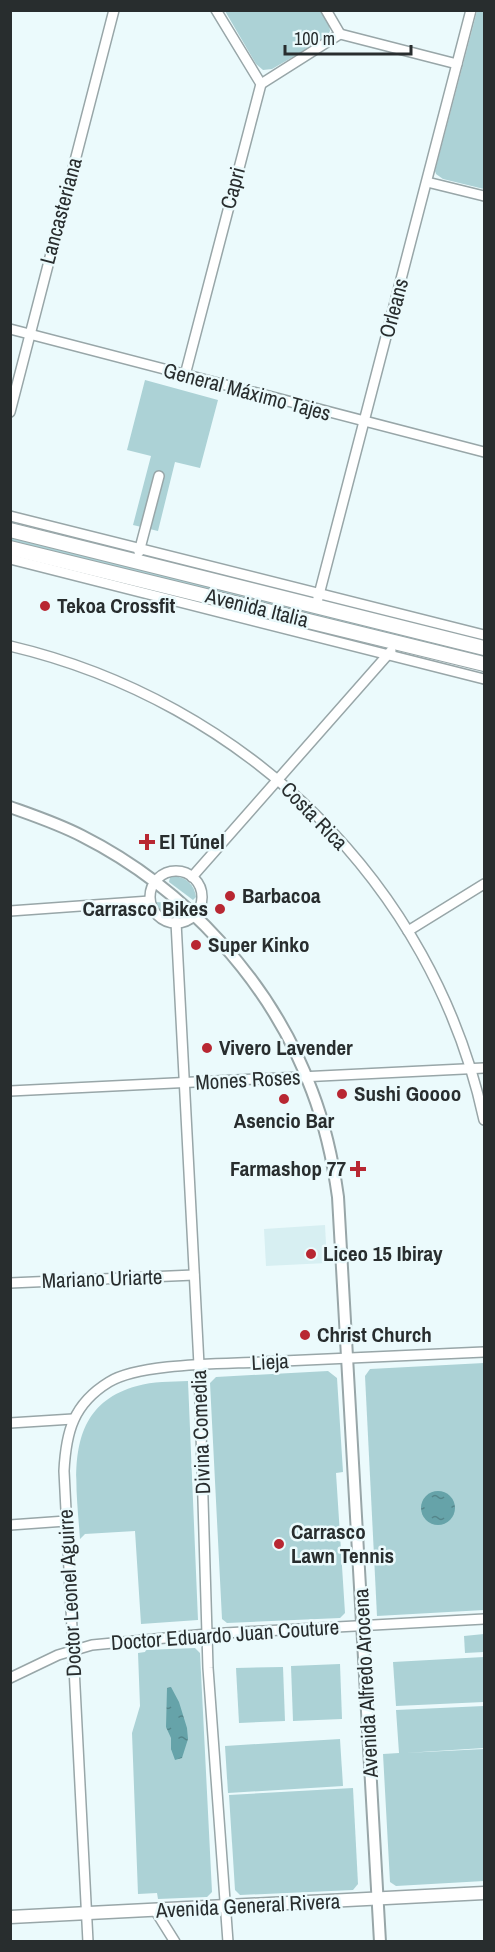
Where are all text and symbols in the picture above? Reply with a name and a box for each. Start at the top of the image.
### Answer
scale bar [285,18,411,56]
text: 100 m [294,26,335,51]
street label: Lancasteriana [32,154,89,267]
street label: Capri [213,164,252,212]
street label: Orleans [372,275,415,341]
street label: General Máximo Tajes [160,355,334,428]
street label: Avenida Italia [202,580,312,634]
place label: Tekoa Crossfit [57,591,176,620]
marker: Tekoa Crossfit [38,599,52,613]
street label: Costa Rica [274,775,355,857]
place label: El Túnel [159,827,225,856]
marker: El Túnel [140,835,154,849]
place label: Barbacoa [242,881,321,910]
marker: Barbacoa [223,889,237,903]
place label: Carrasco Bikes [83,894,208,923]
marker: Carrasco Bikes [213,902,227,916]
place label: Super Kinko [208,930,309,959]
marker: Super Kinko [189,938,203,952]
place label: Vivero Lavender [219,1033,353,1062]
marker: Vivero Lavender [200,1041,214,1055]
street label: Mones Roses [195,1062,301,1097]
place label: Sushi Goooo [354,1079,461,1108]
marker: Sushi Goooo [335,1087,349,1101]
marker: Asencio Bar [277,1092,291,1106]
place label: Asencio Bar [234,1106,335,1135]
place label: Farmashop 77 [230,1154,346,1183]
marker: Farmashop 77 [351,1162,365,1176]
place label: Liceo 15 Ibiray [323,1239,443,1268]
marker: Liceo 15 Ibiray [304,1247,318,1261]
street label: Mariano Uriarte [41,1262,163,1295]
place label: Christ Church [317,1320,432,1349]
marker: Christ Church [298,1328,312,1342]
street label: Lieja [251,1346,290,1377]
street label: Divina Comedia [184,1369,217,1495]
street label: Doctor Leonel Aguirre [51,1509,88,1677]
place label: Carrasco Lawn Tennis [291,1517,394,1570]
marker: Carrasco Lawn Tennis [272,1537,286,1551]
street label: Avenida Alfredo Arocena [346,1587,385,1779]
street label: Doctor Eduardo Juan Couture [110,1612,340,1657]
street label: Avenida General Rivera [154,1886,341,1925]

